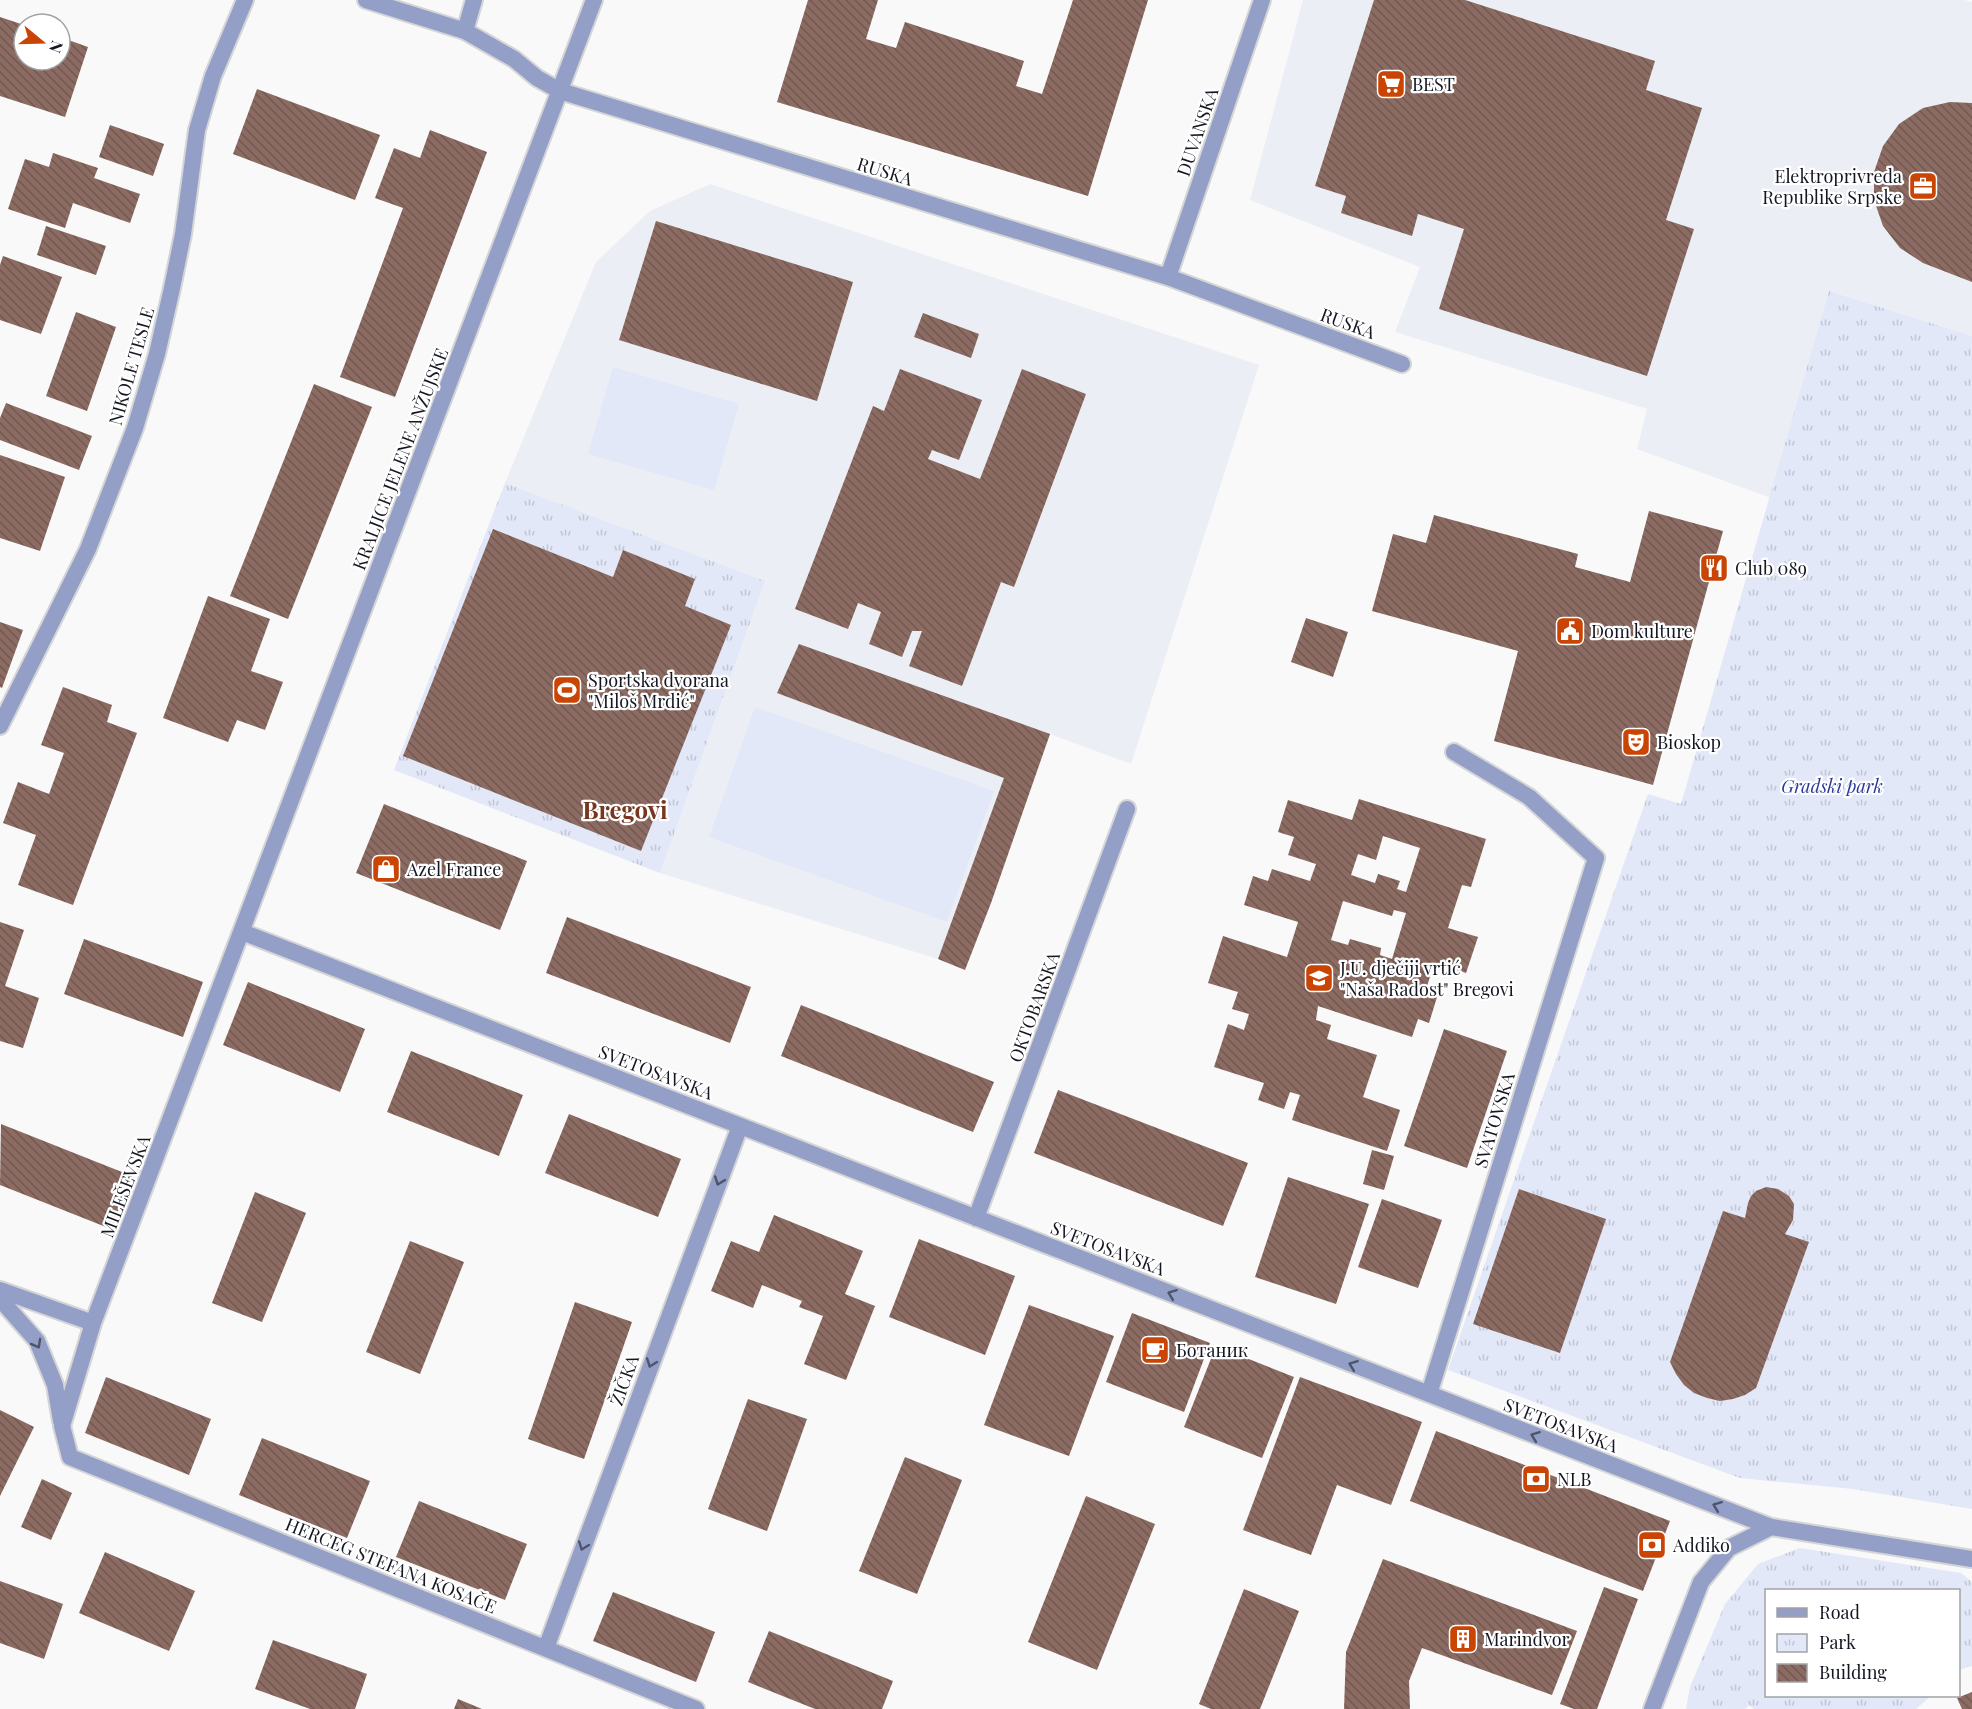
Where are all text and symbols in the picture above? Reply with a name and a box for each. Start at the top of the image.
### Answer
north arrow [12,12,72,72]
text: N [45,38,68,56]
supermarket icon: BEST [1375,68,1407,100]
place label: BEST [1412,72,1455,96]
street label: DUVANSKA [1171,84,1224,179]
street label: RUSKA [854,151,916,191]
place label: Elektroprivreda Republike Srpske [1762,164,1902,209]
office icon: Elektroprivreda Republike Srpske [1907,170,1939,202]
street label: RUSKA [1317,302,1379,344]
street label: NIKOLE TESLE [103,304,159,428]
street label: KRALJICE JELENE ANŽUJSKE [347,345,453,573]
restaurant icon: Club 089 [1698,552,1730,584]
place label: Club 089 [1735,556,1807,580]
public building icon: Dom kulture [1554,615,1586,647]
place label: Dom kulture [1591,619,1693,643]
place label: Sportska dvorana "Miloš Mrdić" [588,668,729,713]
sports icon: Sportska dvorana "Miloš Mrdić" [551,674,583,706]
theatre icon: Bioskop [1620,726,1652,758]
place label: Bioskop [1657,730,1721,754]
park label: Gradski park [1781,774,1883,798]
district label: Bregovi [583,793,668,825]
shop icon: Azel France [370,853,402,885]
place label: Azel France [406,857,501,881]
street label: OKTOBARSKA [1003,948,1065,1066]
place label: J.U. dječiji vrtić "Naša Radost" Bregovi [1339,956,1514,1001]
school or university icon: J.U. dječiji vrtić "Naša Radost" Bregovi [1303,962,1335,994]
street label: SVETOSAVSKA [595,1039,717,1105]
street label: SVATOVSKA [1468,1069,1520,1171]
street label: MILEŠEVSKA [94,1131,156,1241]
one-way arrow [714,1174,726,1185]
street label: SVETOSAVSKA [1047,1215,1169,1281]
one-way arrow [1167,1289,1178,1301]
cafe icon: Ботаник [1139,1334,1171,1366]
one-way arrow [30,1338,41,1348]
place label: Ботаник [1176,1338,1248,1362]
street label: ŽIČKA [604,1351,644,1409]
one-way arrow [646,1358,659,1368]
one-way arrow [1349,1359,1359,1372]
street label: SVETOSAVSKA [1500,1392,1622,1458]
one-way arrow [1530,1431,1541,1443]
bank icon: NLB [1520,1463,1552,1495]
place label: NLB [1557,1467,1592,1491]
one-way arrow [1712,1501,1723,1514]
street label: HERCEG STEFANA KOSAČE [282,1512,500,1618]
bank icon: Addiko [1636,1529,1668,1561]
place label: Addiko [1672,1533,1730,1557]
one-way arrow [578,1540,591,1551]
legend [1765,1589,1960,1697]
text: Road [1819,1600,1860,1624]
building icon: Marindvor [1447,1623,1479,1655]
place label: Marindvor [1484,1627,1570,1651]
text: Park [1819,1630,1856,1654]
text: Building [1819,1660,1887,1684]

